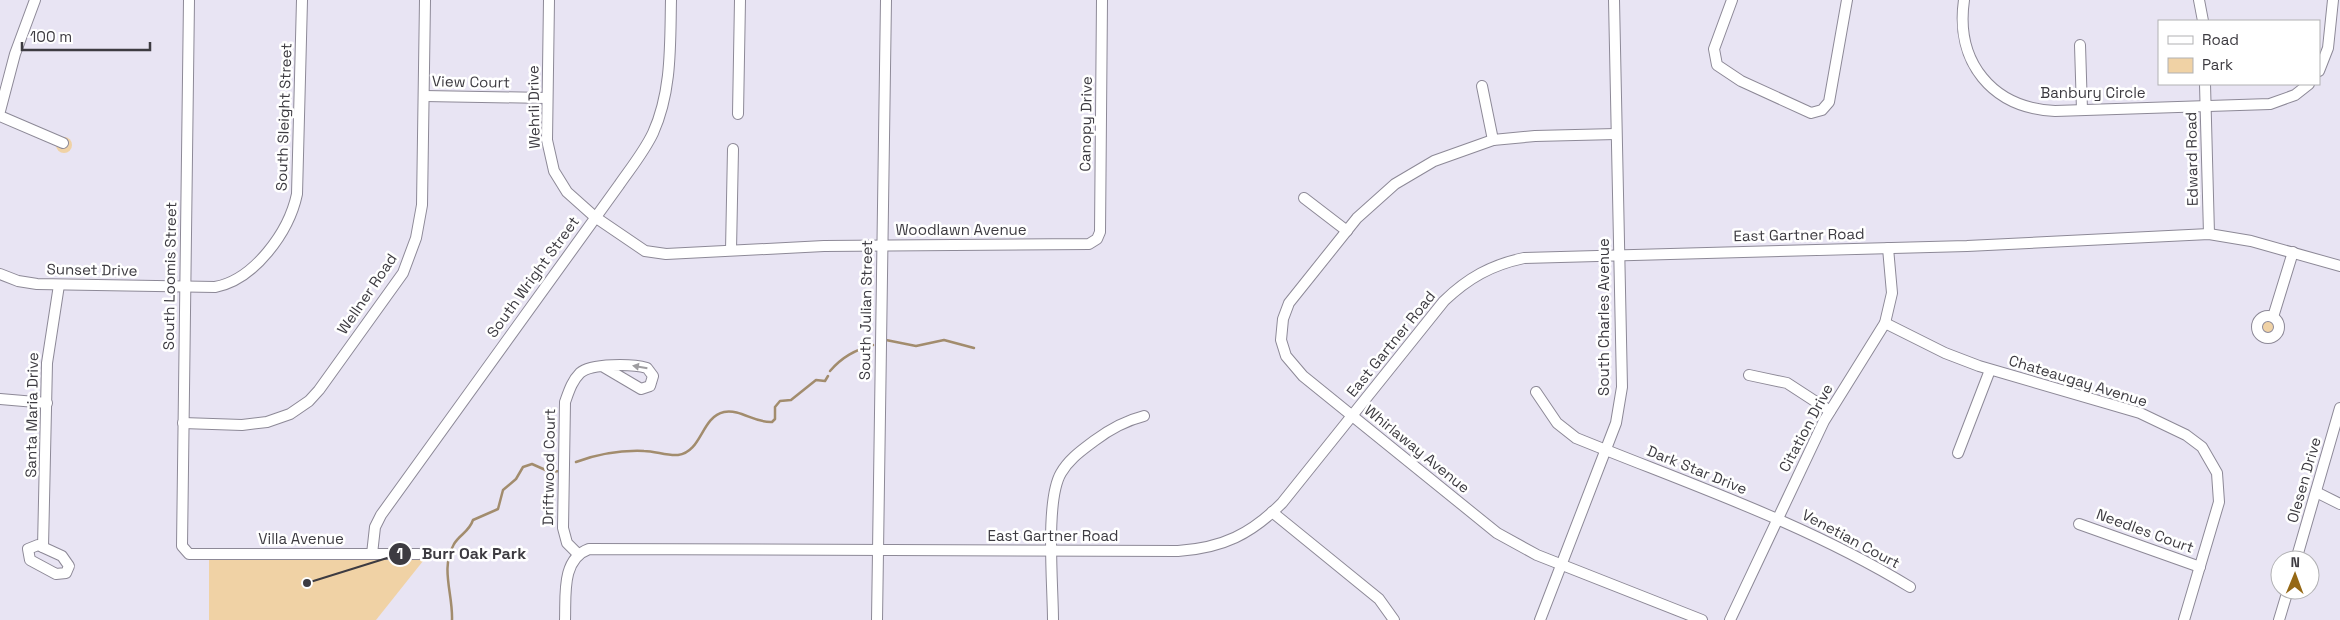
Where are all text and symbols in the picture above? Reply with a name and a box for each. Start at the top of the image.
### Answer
scale bar [22,20,150,52]
legend [2158,20,2320,85]
text: 100 m [30,27,72,46]
text: Road [2202,30,2239,49]
street label: South Sleight Street [271,42,296,191]
text: Park [2202,55,2233,74]
street label: Wehrli Drive [523,65,544,149]
street label: View Court [432,71,510,92]
street label: Canopy Drive [1075,76,1096,172]
street label: Banbury Circle [2040,83,2146,102]
street label: Edward Road [2181,112,2202,206]
street label: South Loomis Street [159,202,180,350]
street label: South Wright Street [482,212,583,341]
street label: Woodlawn Avenue [895,220,1027,239]
street label: East Gartner Road [1733,224,1865,245]
street label: South Charles Avenue [1594,238,1613,396]
street label: South Julian Street [855,240,876,380]
street label: Wellner Road [333,250,401,338]
street label: Sunset Drive [46,259,138,280]
street label: East Gartner Road [1342,287,1439,401]
street label: Chateaugay Avenue [2007,350,2150,411]
street label: Santa Maria Drive [21,352,42,478]
one-way arrow [631,363,647,371]
street label: Citation Drive [1774,380,1837,475]
street label: Whirlaway Avenue [1361,400,1474,497]
street label: Driftwood Court [538,408,559,526]
street label: Olesen Drive [2282,435,2325,525]
street label: Dark Star Drive [1644,441,1750,498]
street label: Needles Court [2094,504,2197,557]
street label: Venetian Court [1799,505,1904,572]
street label: East Gartner Road [988,526,1118,545]
street label: Villa Avenue [258,529,344,548]
callout: Burr Oak Park [387,538,537,569]
text: Burr Oak Park [422,543,526,564]
text: 1 [397,544,403,563]
north arrow [2270,550,2320,600]
text: N [2290,553,2300,571]

